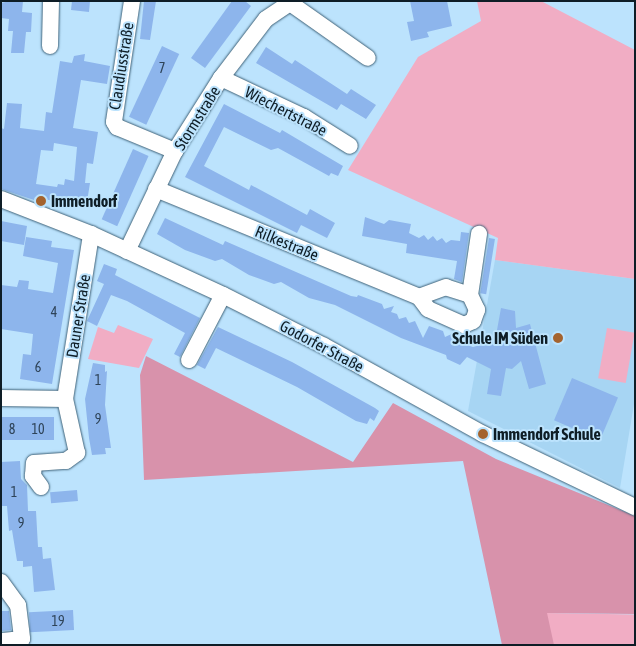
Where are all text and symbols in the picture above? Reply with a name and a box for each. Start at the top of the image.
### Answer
street label: Claudiusstraße [105,21,137,111]
house number: 7 [159,60,165,76]
street label: Stormstraße [170,82,224,154]
street label: Wiechertstraße [242,82,330,140]
place label: Immendorf [51,191,117,211]
marker: Immendorf [35,195,47,207]
street label: Rilkestraße [252,222,322,264]
street label: Dauner Straße [62,273,94,359]
house number: 4 [51,304,57,320]
street label: Godorfer Straße [277,316,367,376]
place label: Schule IM Süden [452,328,548,348]
marker: Schule IM Süden [552,332,564,344]
house number: 6 [35,359,41,375]
house number: 1 [95,372,101,388]
house number: 9 [95,411,101,427]
house number: 8 [9,421,15,437]
house number: 10 [31,421,45,437]
place label: Immendorf Schule [493,424,601,444]
marker: Immendorf Schule [477,428,489,440]
house number: 1 [11,484,17,500]
house number: 9 [18,515,24,531]
house number: 19 [51,613,65,629]

